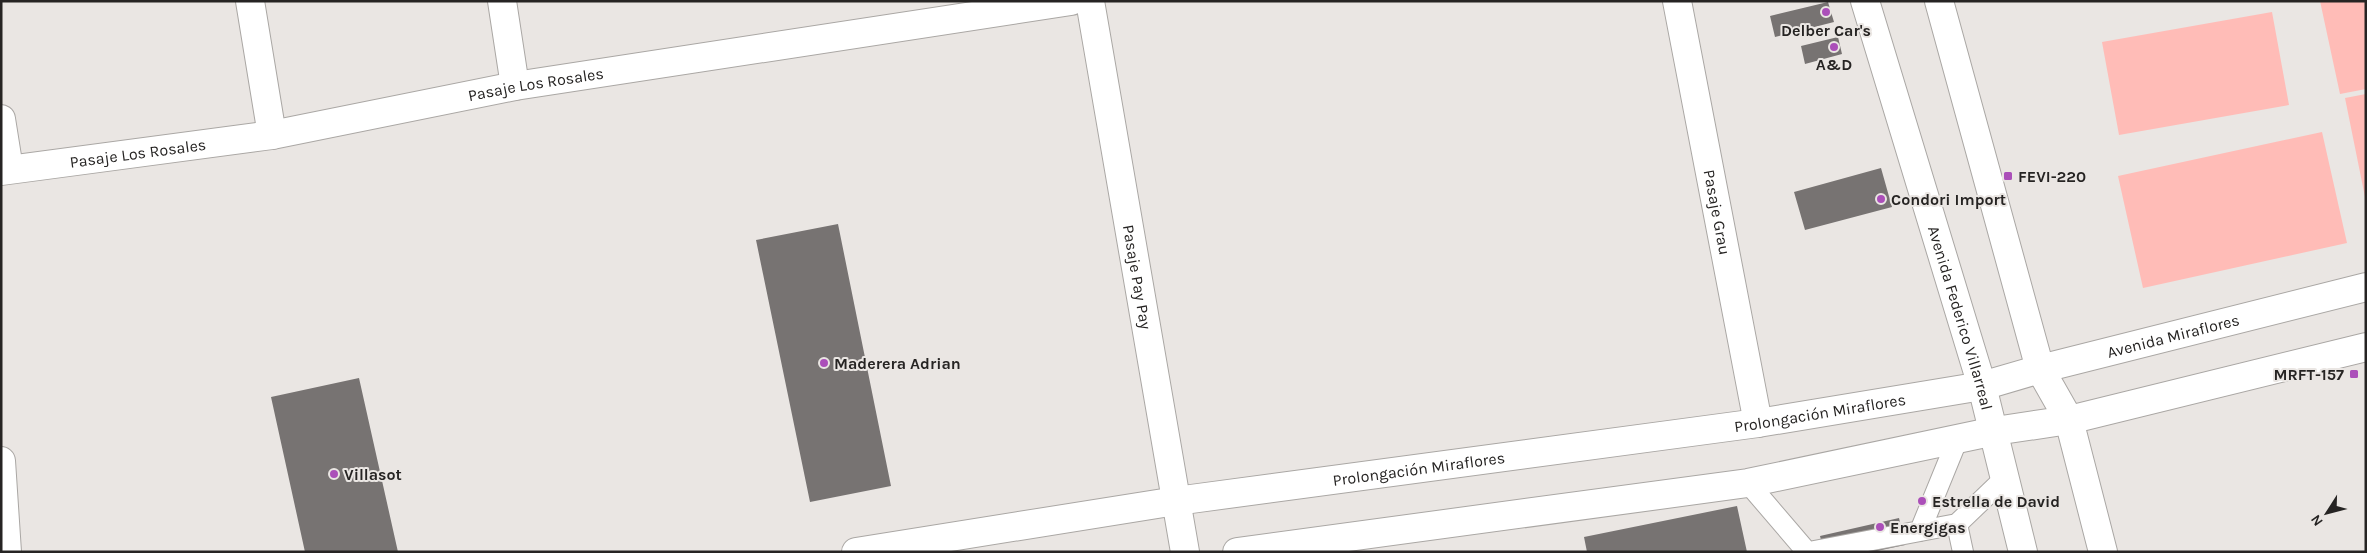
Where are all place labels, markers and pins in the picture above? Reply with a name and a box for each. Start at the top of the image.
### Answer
marker: Delber Car's [1820,6,1832,18]
place label: Delber Car's [1781,21,1871,40]
marker: A&D [1828,41,1840,53]
place label: A&D [1816,55,1852,74]
place label: FEVI-220 [2018,167,2086,186]
marker: FEVI-220 [2002,170,2014,182]
place label: Condori Import [1891,190,2006,209]
marker: Condori Import [1875,193,1887,205]
place label: Maderera Adrian [834,354,961,373]
marker: Maderera Adrian [818,357,830,369]
place label: MRFT-157 [2274,365,2344,384]
marker: MRFT-157 [2348,368,2360,380]
place label: Villasot [344,465,402,484]
marker: Villasot [328,468,340,480]
place label: Estrella de David [1932,492,2060,511]
marker: Estrella de David [1916,495,1928,507]
place label: Energigas [1890,518,1966,537]
marker: Energigas [1874,521,1886,533]

